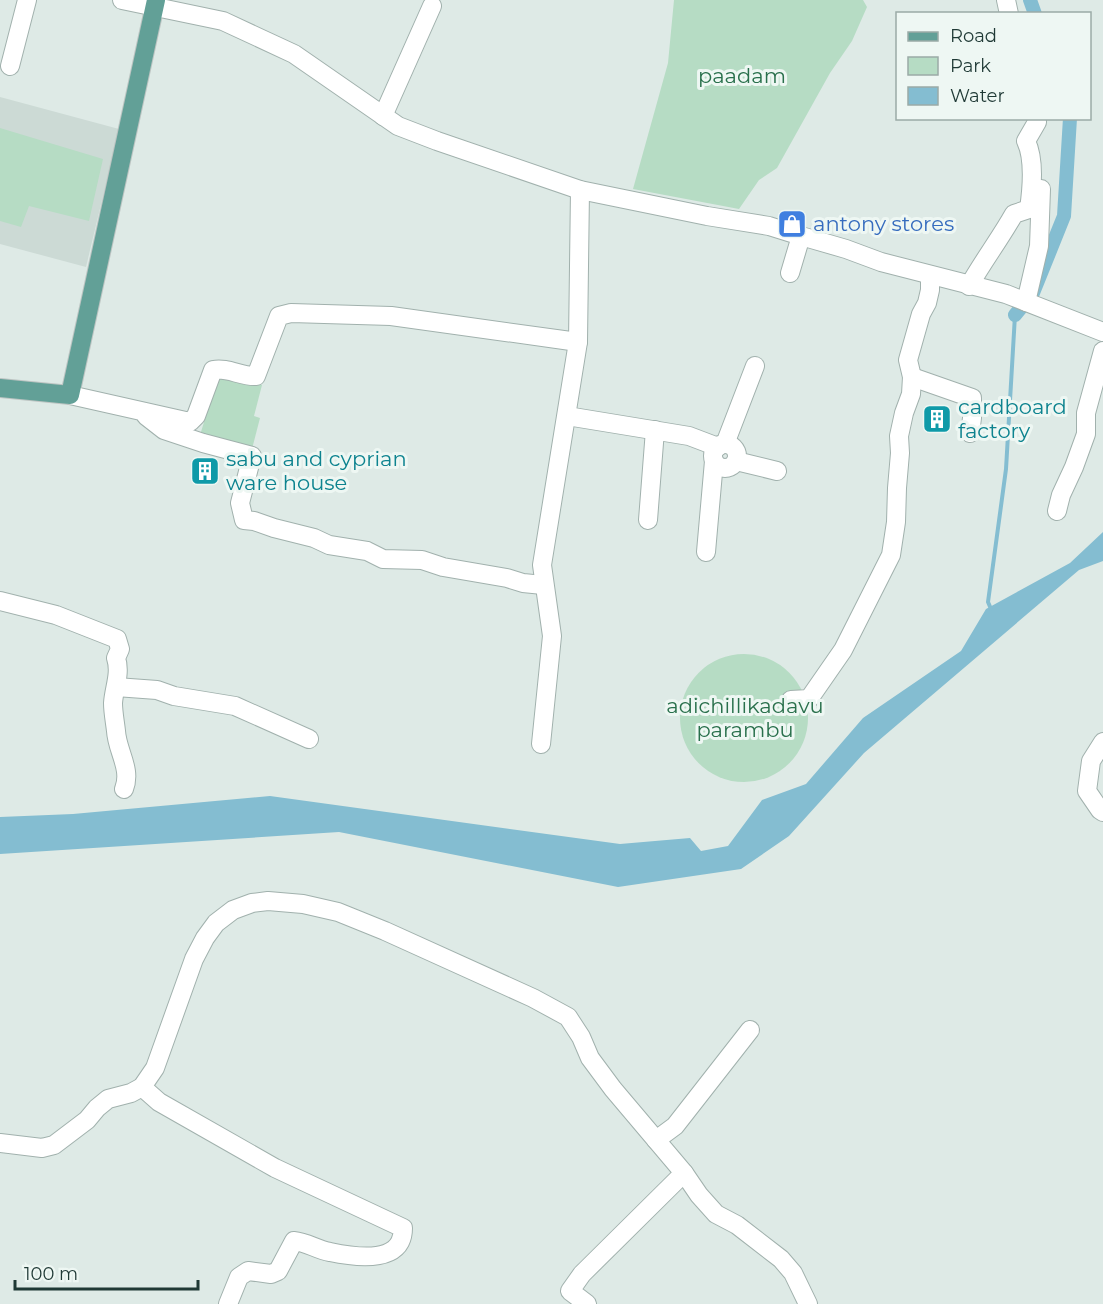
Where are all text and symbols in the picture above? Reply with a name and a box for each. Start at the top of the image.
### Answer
legend [896,12,1091,120]
text: Road [950,25,997,47]
text: Park [950,55,991,77]
park label: paadam [698,63,786,88]
text: Water [950,85,1005,107]
shop icon: antony stores [776,208,808,240]
place label: antony stores [813,211,954,236]
place label: cardboard factory [958,394,1067,443]
building icon: cardboard factory [921,403,953,435]
place label: sabu and cyprian ware house [226,446,407,495]
building icon: sabu and cyprian ware house [189,455,221,487]
park label: adichillikadavu parambu [666,693,824,742]
scale bar [15,1253,198,1291]
text: 100 m [24,1263,78,1285]

